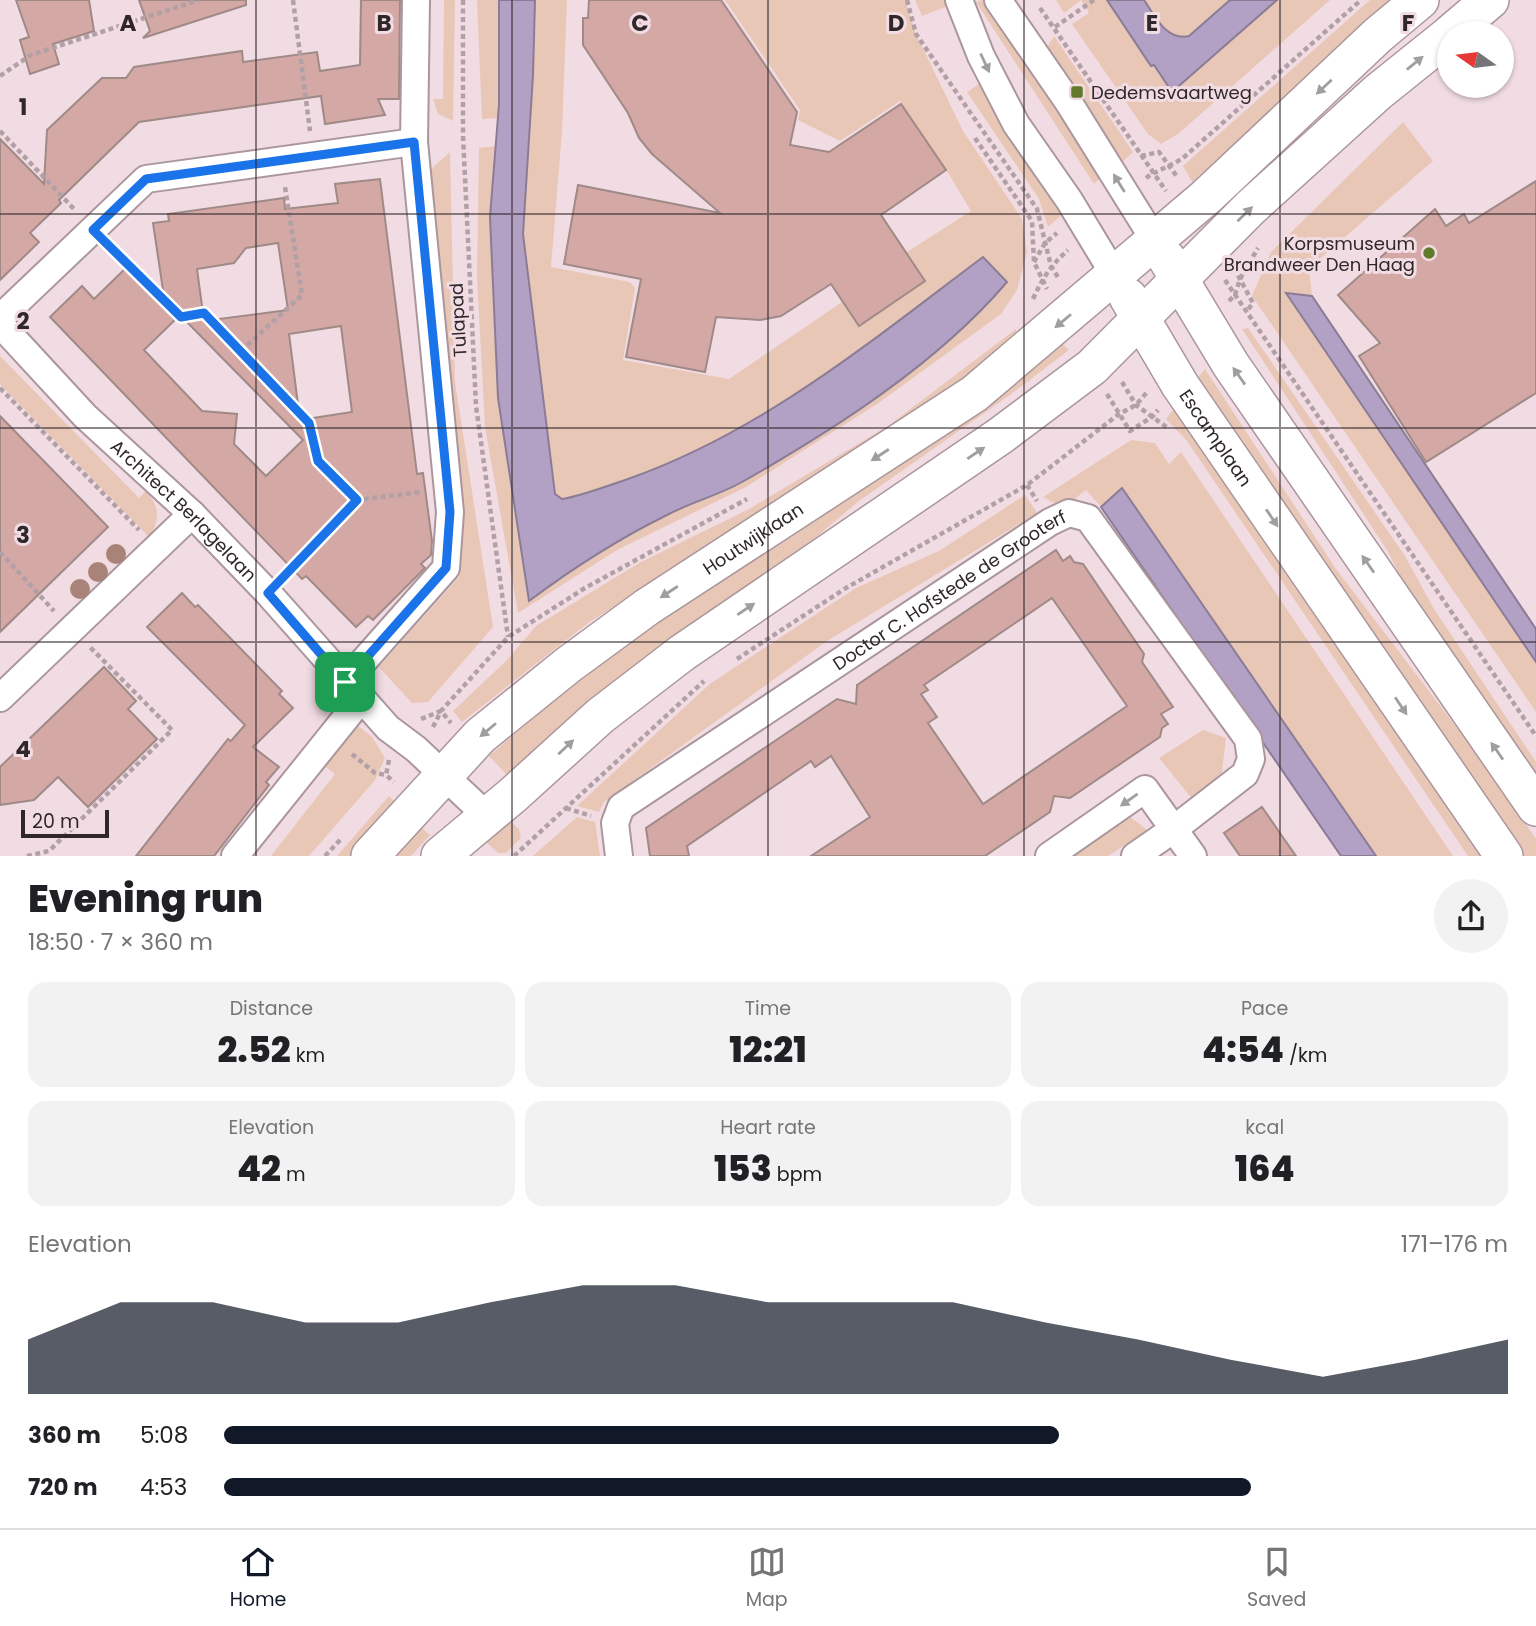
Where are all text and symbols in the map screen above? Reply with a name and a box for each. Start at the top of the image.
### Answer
text: A [120,7,137,39]
text: B [376,7,392,39]
text: C [631,7,649,39]
text: D [888,7,904,39]
text: E [1146,7,1158,39]
text: F [1402,7,1414,39]
north arrow [1437,21,1514,98]
map controls [1437,21,1514,98]
one-way arrow [979,53,990,73]
one-way arrow [1405,55,1423,70]
one-way arrow [1316,78,1333,94]
place label: Dedemsvaartweg [1091,80,1252,105]
marker: Dedemsvaartweg [1069,84,1085,100]
text: 1 [19,91,27,123]
one-way arrow [1113,173,1126,192]
one-way arrow [1236,205,1253,222]
place label: Korpsmuseum Brandweer Den Haag [1224,231,1415,277]
marker: Korpsmuseum Brandweer Den Haag [1421,245,1437,261]
street label: Tulapad [444,282,472,358]
text: 2 [16,305,30,337]
one-way arrow [1055,313,1073,328]
one-way arrow [1232,367,1246,385]
street label: Escamplaan [1174,384,1258,491]
street label: Architect Berlagelaan [105,433,263,587]
one-way arrow [966,447,985,460]
one-way arrow [871,448,890,461]
street label: Houtwijklaan [698,496,808,580]
street label: Doctor C. Hofstede de Grooterf [827,504,1070,676]
one-way arrow [1265,509,1279,527]
text: 3 [16,519,30,551]
one-way arrow [1361,555,1375,573]
one-way arrow [659,586,679,599]
one-way arrow [737,602,755,616]
pin [315,652,375,712]
icon: arrive [326,663,364,701]
one-way arrow [1394,697,1408,715]
one-way arrow [479,722,497,738]
text: 4 [15,733,31,765]
one-way arrow [557,739,575,755]
one-way arrow [1490,742,1504,760]
one-way arrow [1120,793,1138,807]
scale bar [21,807,108,839]
text: 20 m [32,808,80,835]
text: Evening run [28,872,263,925]
button: share [1434,879,1508,953]
text: 18:50 · 7 × 360 m [28,926,213,958]
text: Distance [230,995,313,1022]
text: Time [745,995,791,1022]
text: Pace [1241,995,1288,1022]
text: 2.52 [217,1025,291,1074]
text: 12:21 [729,1025,807,1074]
text: 4:54 [1202,1025,1284,1074]
text: km [291,1042,325,1069]
text: /km [1284,1042,1327,1069]
text: Elevation [229,1114,314,1141]
text: Heart rate [720,1114,816,1141]
text: kcal [1245,1114,1284,1141]
text: 42 [237,1144,281,1193]
text: 153 [714,1144,772,1193]
text: 164 [1235,1144,1295,1193]
text: m [281,1161,306,1188]
text: bpm [772,1161,822,1188]
text: Elevation [28,1228,132,1260]
text: 171–176 m [1401,1228,1508,1260]
text: 360 m [28,1419,101,1451]
text: 5:08 [140,1419,188,1451]
text: 720 m [28,1471,98,1503]
text: 4:53 [140,1471,187,1503]
tab: Home [230,1543,286,1614]
tab: Map [746,1543,788,1614]
tab: Saved [1247,1543,1306,1614]

